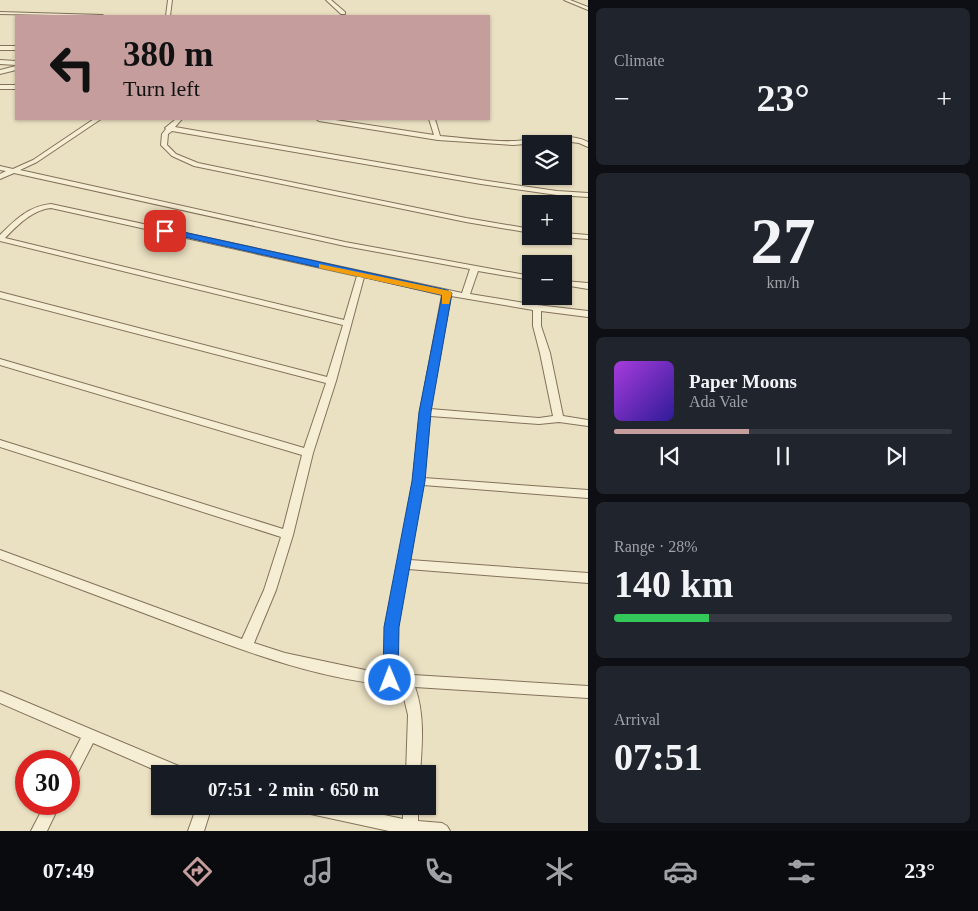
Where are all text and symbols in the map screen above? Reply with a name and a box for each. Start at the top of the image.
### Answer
icon: left [40,35,105,100]
text: 380 m [123,35,213,74]
text: Climate [614,52,665,69]
text: Turn left [123,76,200,101]
text: 23° [756,77,810,119]
text: − [614,83,630,114]
text: + [936,83,952,114]
map controls [522,135,572,305]
button: layers [522,135,572,185]
button: + [522,195,572,245]
text: 27 [751,205,816,277]
pin [144,210,186,252]
icon: arrive [151,217,179,245]
button: − [522,255,572,305]
text: km/h [767,274,799,291]
text: Paper Moons [689,371,797,392]
text: Ada Vale [689,393,748,410]
icon: previous [656,442,684,470]
icon: pause [769,442,797,470]
icon: next [882,442,910,470]
text: Range · 28% [614,538,698,555]
text: 140 km [614,563,733,605]
position arrow [363,653,415,705]
text: Arrival [614,711,660,728]
text: 07:51 [614,736,703,778]
speed limit sign: 30 [15,750,80,815]
text: 07:51 · 2 min · 650 m [208,779,379,800]
icon: directions [180,854,215,889]
icon: music [301,854,336,889]
icon: phone [421,854,456,889]
icon: climate [542,854,577,889]
icon: car [663,854,698,889]
icon: filters [784,854,819,889]
text: 07:49 [43,858,94,883]
text: 23° [904,858,935,883]

